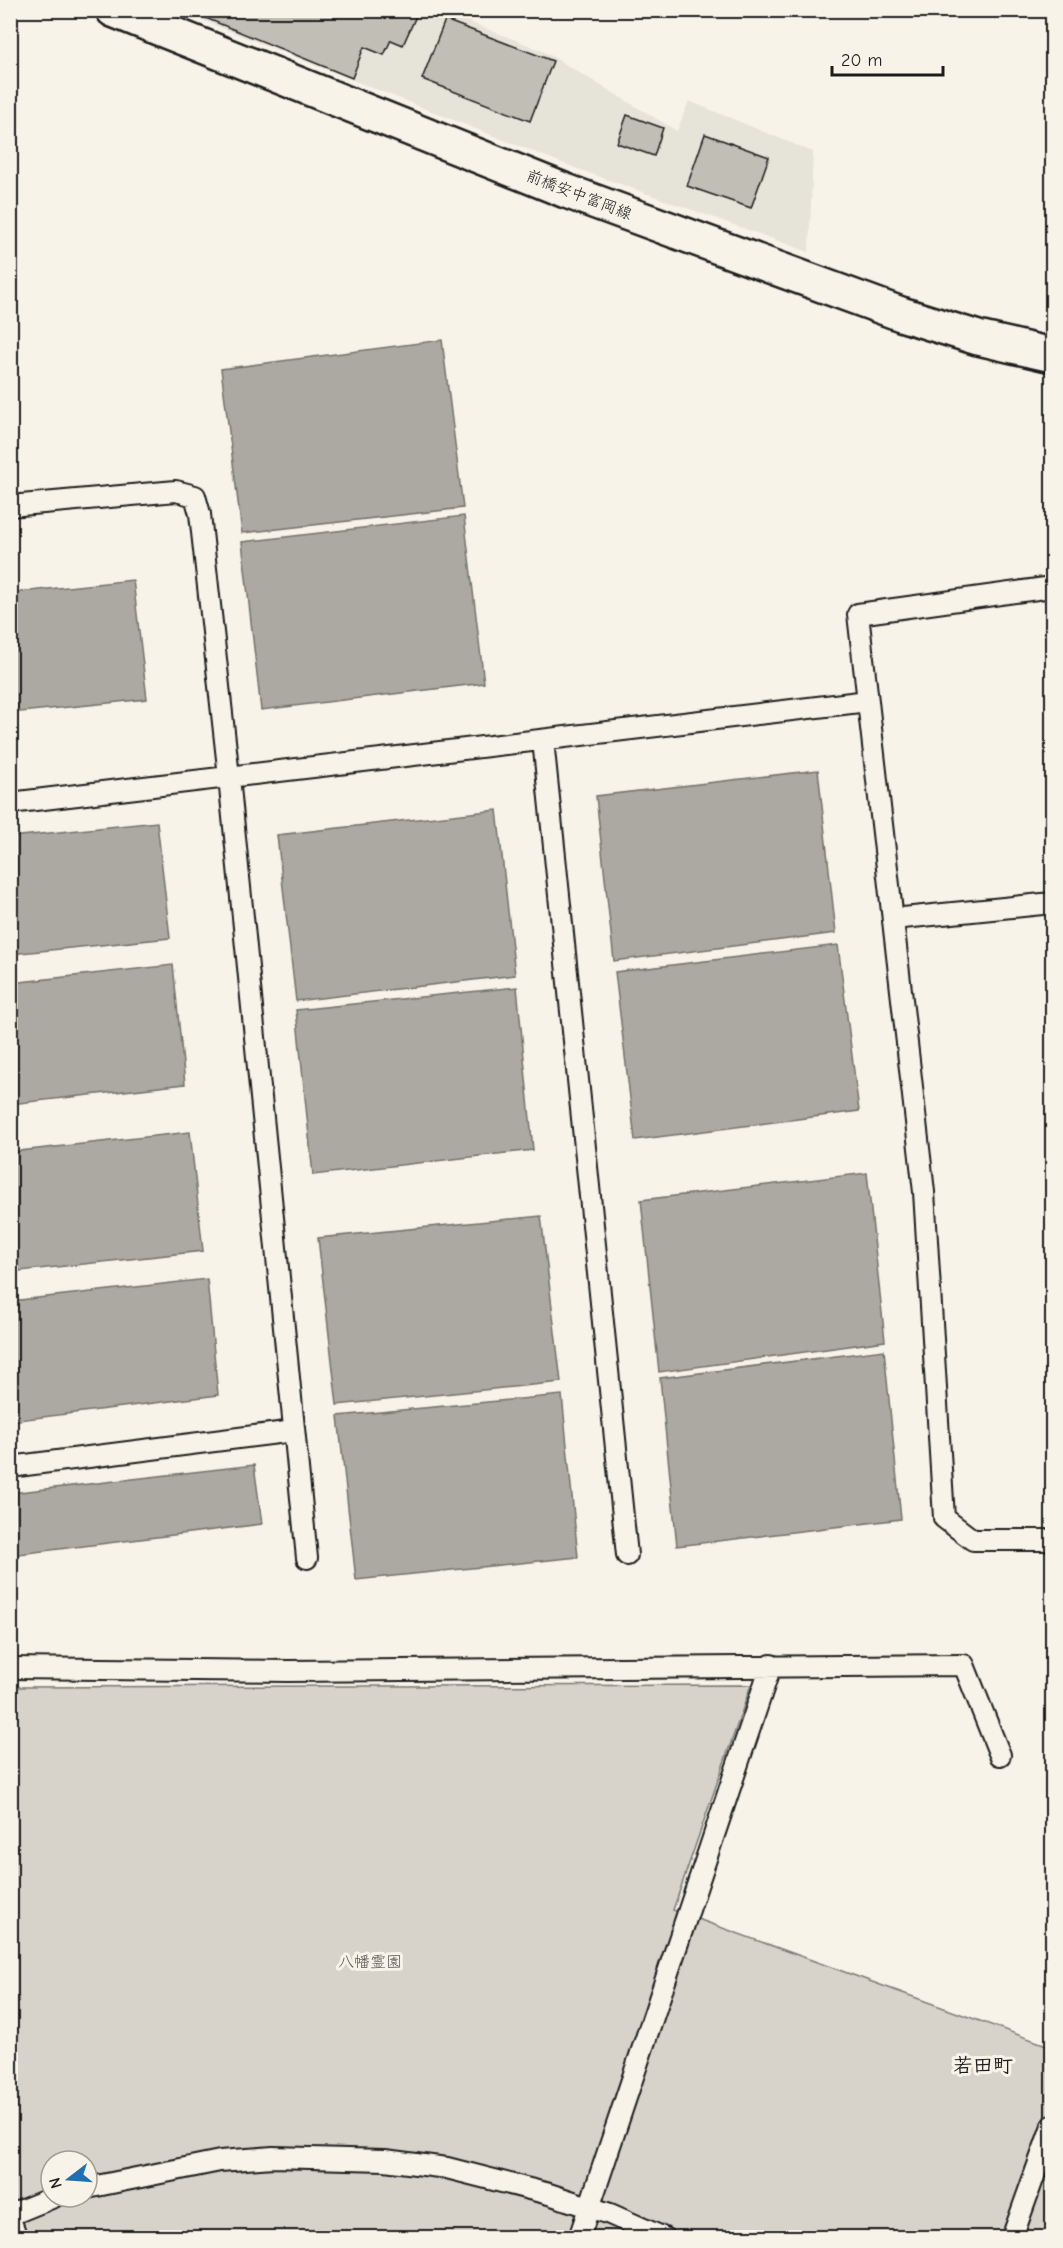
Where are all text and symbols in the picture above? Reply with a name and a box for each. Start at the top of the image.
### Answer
scale bar [832,39,943,77]
text: 20 m [841,50,882,71]
street label: 前橋安中富岡線 [523,167,635,223]
park label: 八幡霊園 [338,1953,402,1971]
district label: 若田町 [953,2054,1013,2077]
north arrow [39,2149,99,2209]
text: N [45,2175,66,2191]

